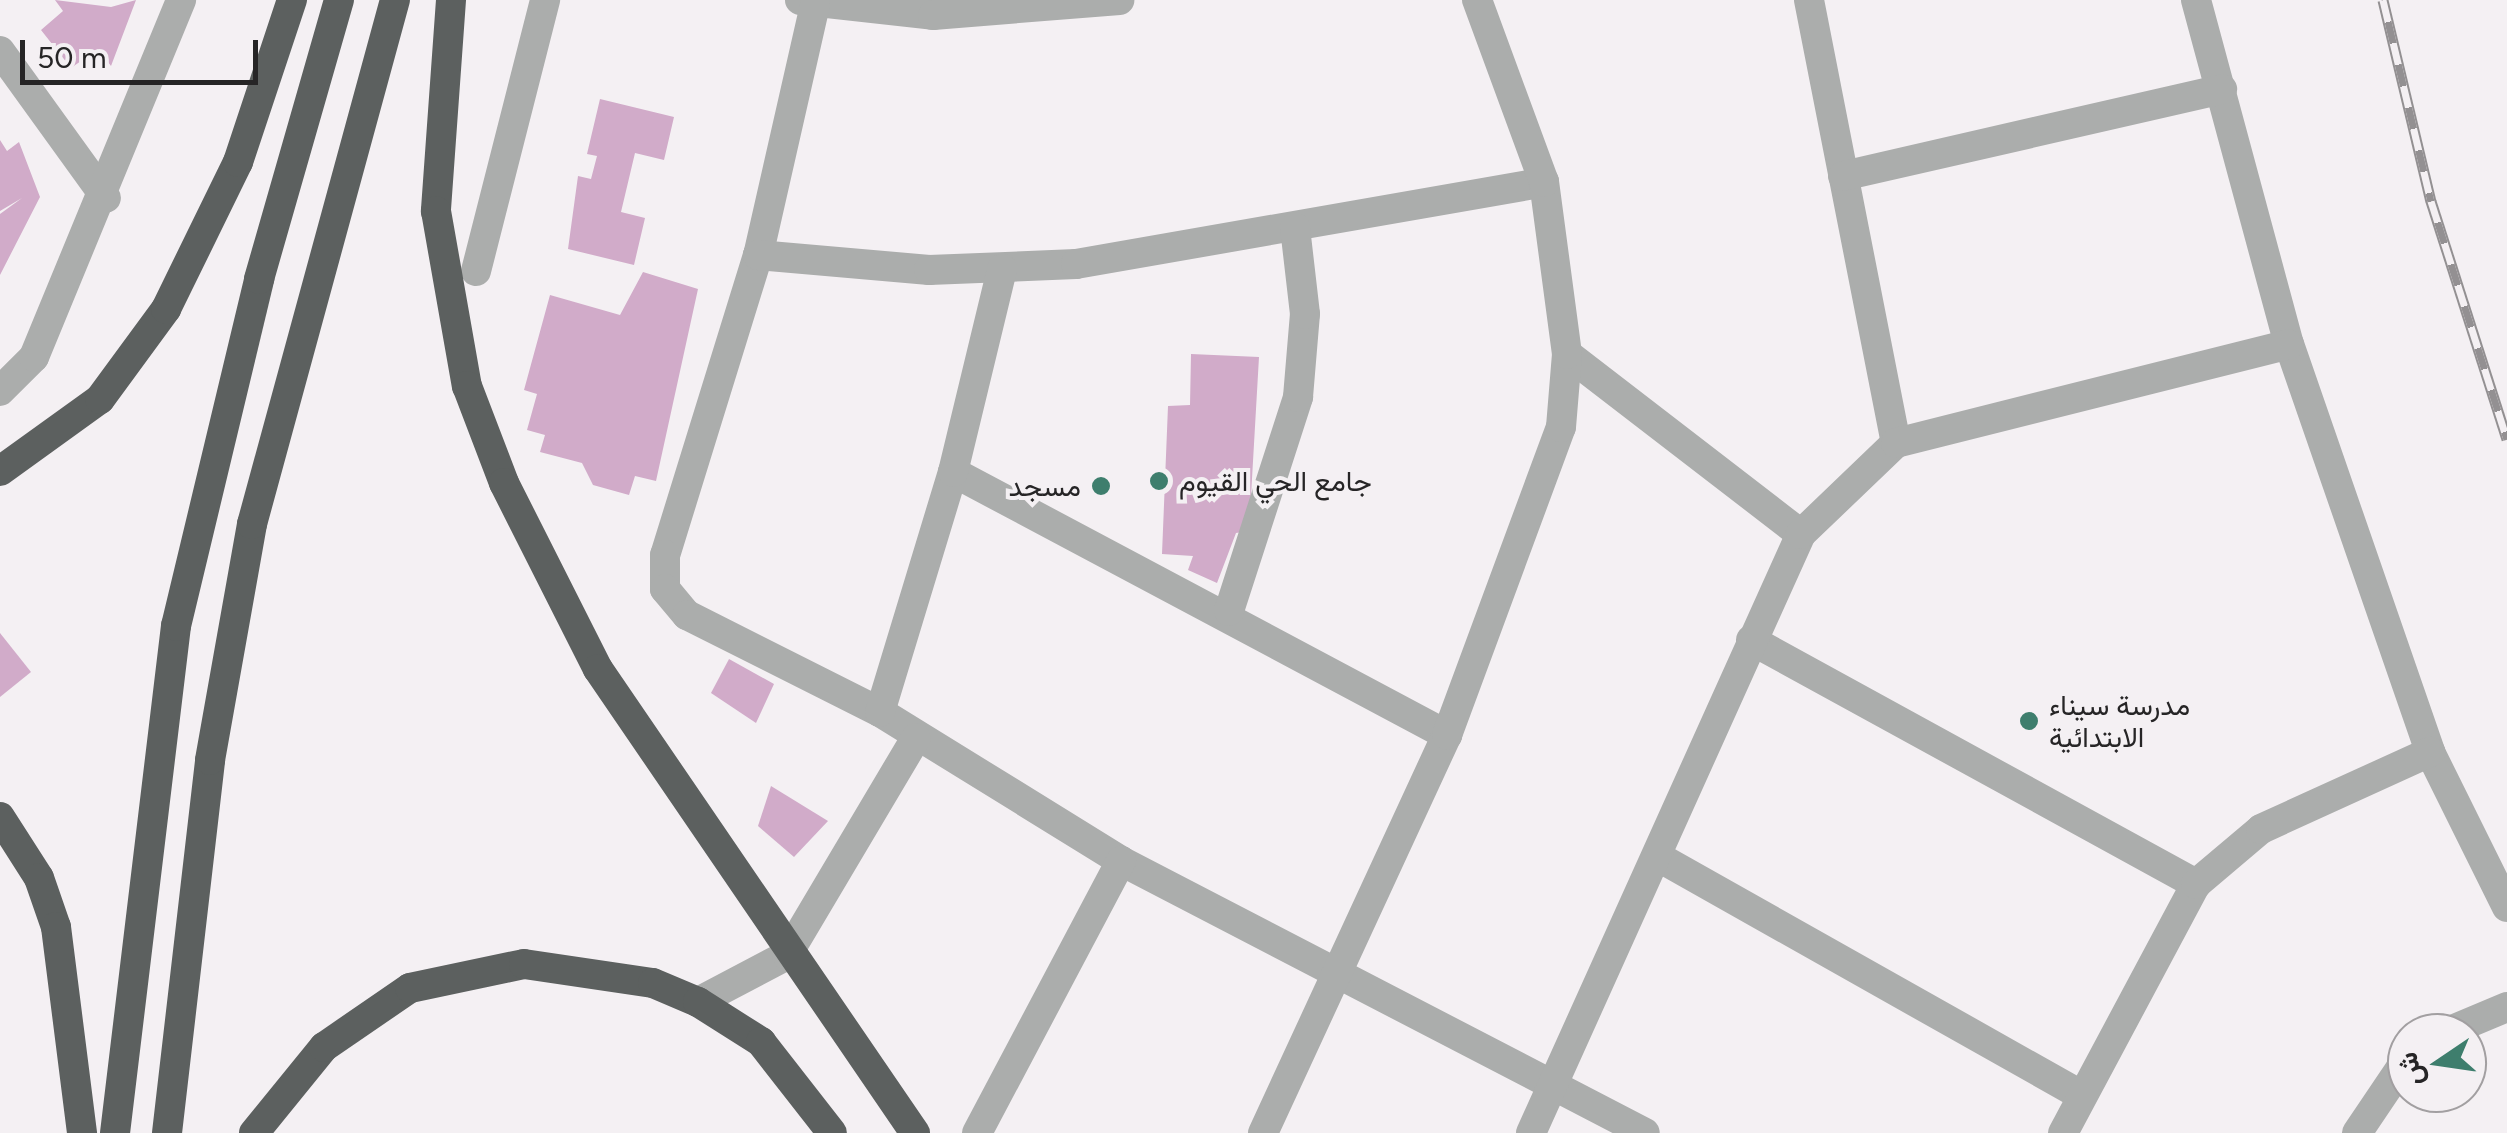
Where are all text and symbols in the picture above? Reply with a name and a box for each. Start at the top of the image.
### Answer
scale bar [25,20,262,82]
text: 50 m [37,39,106,76]
place label: جامع الحي القيوم [1179,464,1372,498]
place label: مسجد [1008,469,1081,503]
marker: جامع الحي القيوم [1148,470,1170,492]
marker: مسجد [1090,475,1112,497]
place label: مدرسة سيناء الابتدائية [2049,688,2190,754]
marker: مدرسة سيناء الابتدائية [2018,710,2040,732]
north arrow [2387,1013,2487,1113]
text: ش [2389,1049,2430,1090]

